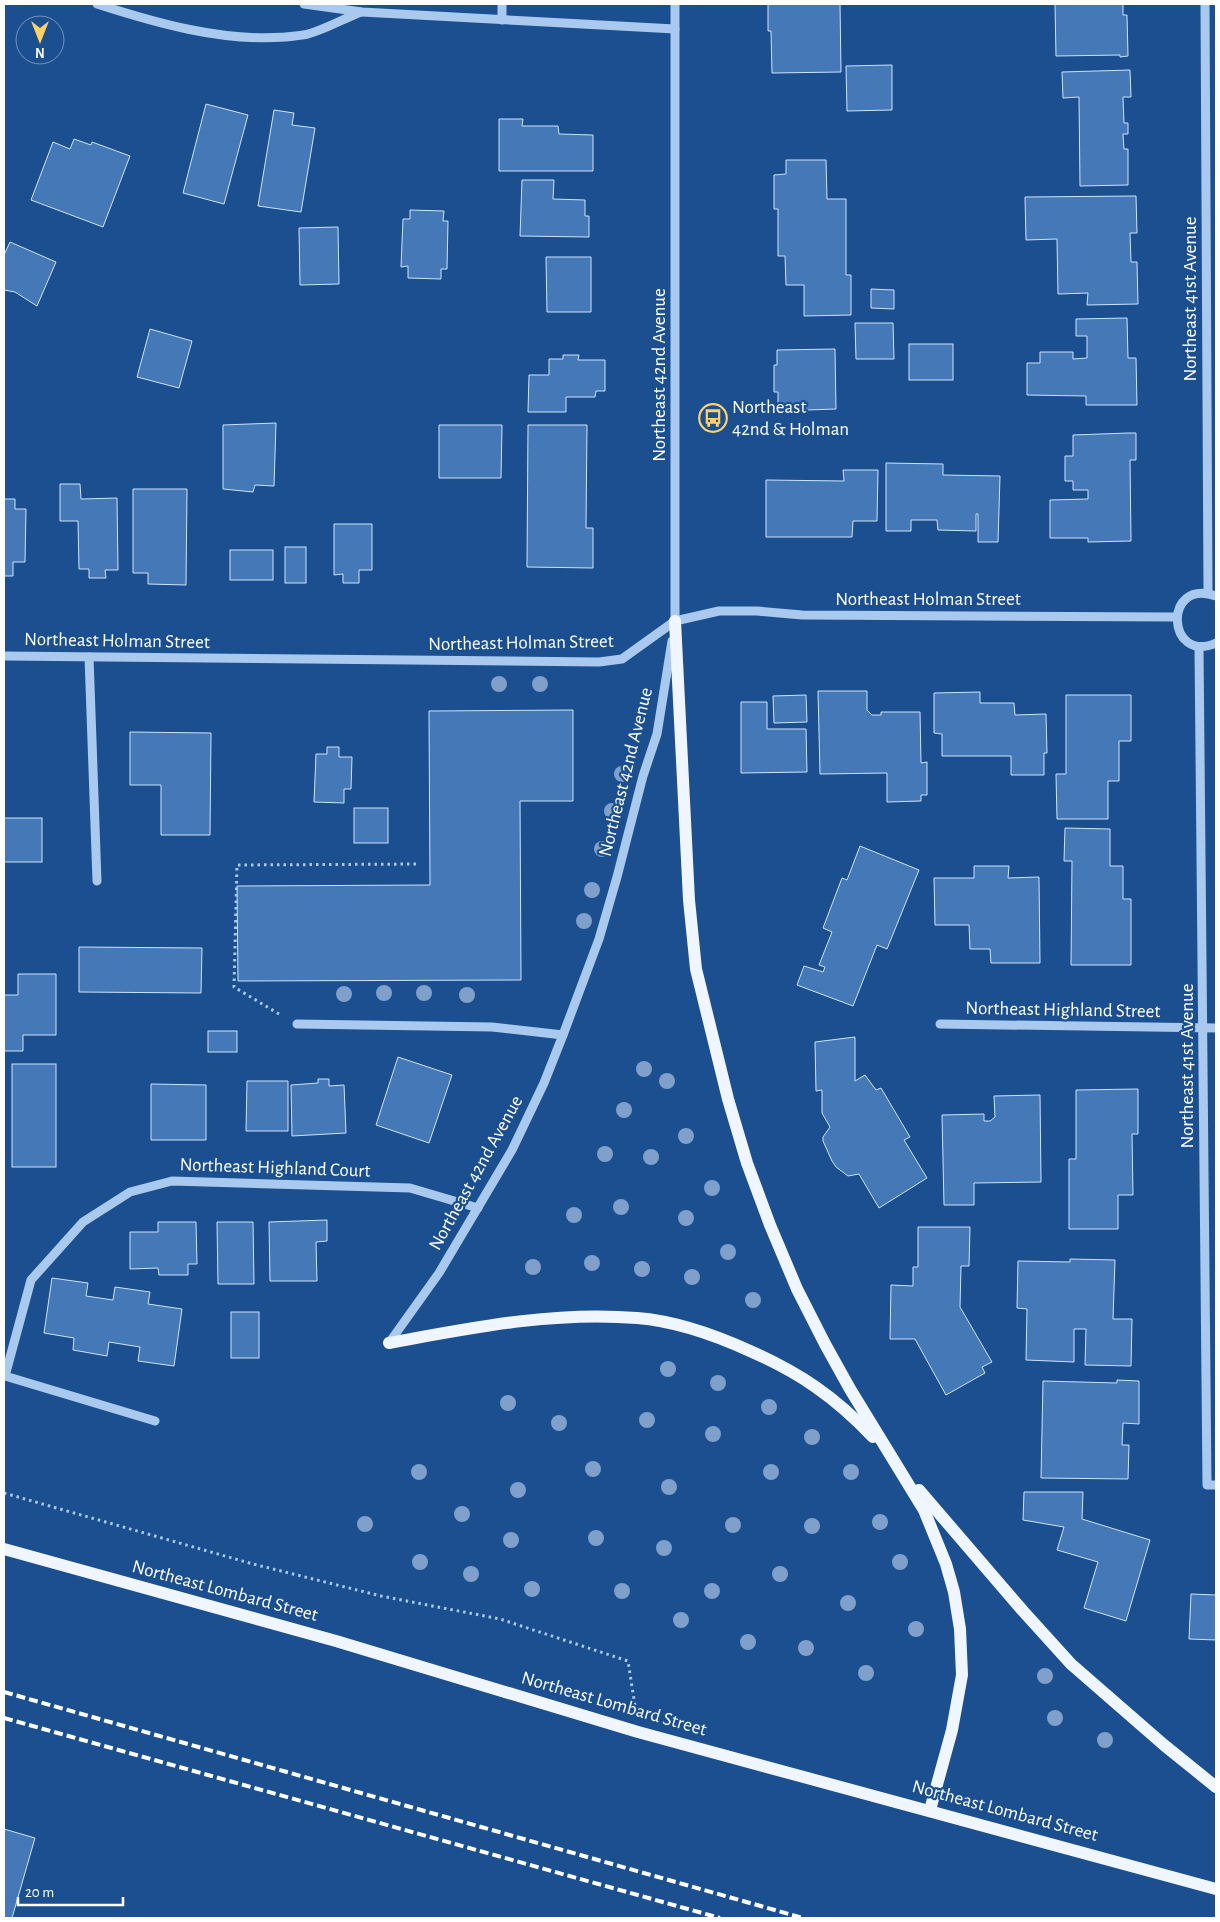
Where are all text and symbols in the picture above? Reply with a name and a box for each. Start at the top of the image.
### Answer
north arrow [15,15,65,65]
text: N [35,45,45,59]
street label: Northeast 41st Avenue [1181,217,1200,381]
street label: Northeast 42nd Avenue [650,288,669,462]
place label: Northeast 42nd & Holman [732,398,849,439]
bus stop icon: Northeast 42nd & Holman [698,403,728,433]
street label: Northeast Holman Street [835,590,1021,609]
street label: Northeast Holman Street [24,630,210,652]
street label: Northeast Holman Street [428,632,614,654]
street label: Northeast 42nd Avenue [596,686,656,858]
street label: Northeast 41st Avenue [1178,984,1197,1148]
street label: Northeast Highland Street [965,999,1161,1021]
street label: Northeast 42nd Avenue [426,1093,526,1253]
street label: Northeast Highland Court [179,1155,371,1181]
street label: Northeast Lombard Street [130,1557,320,1625]
street label: Northeast Lombard Street [519,1668,709,1740]
street label: Northeast Lombard Street [910,1777,1100,1845]
scale bar [18,1874,122,1906]
text: 20 m [25,1885,54,1900]

